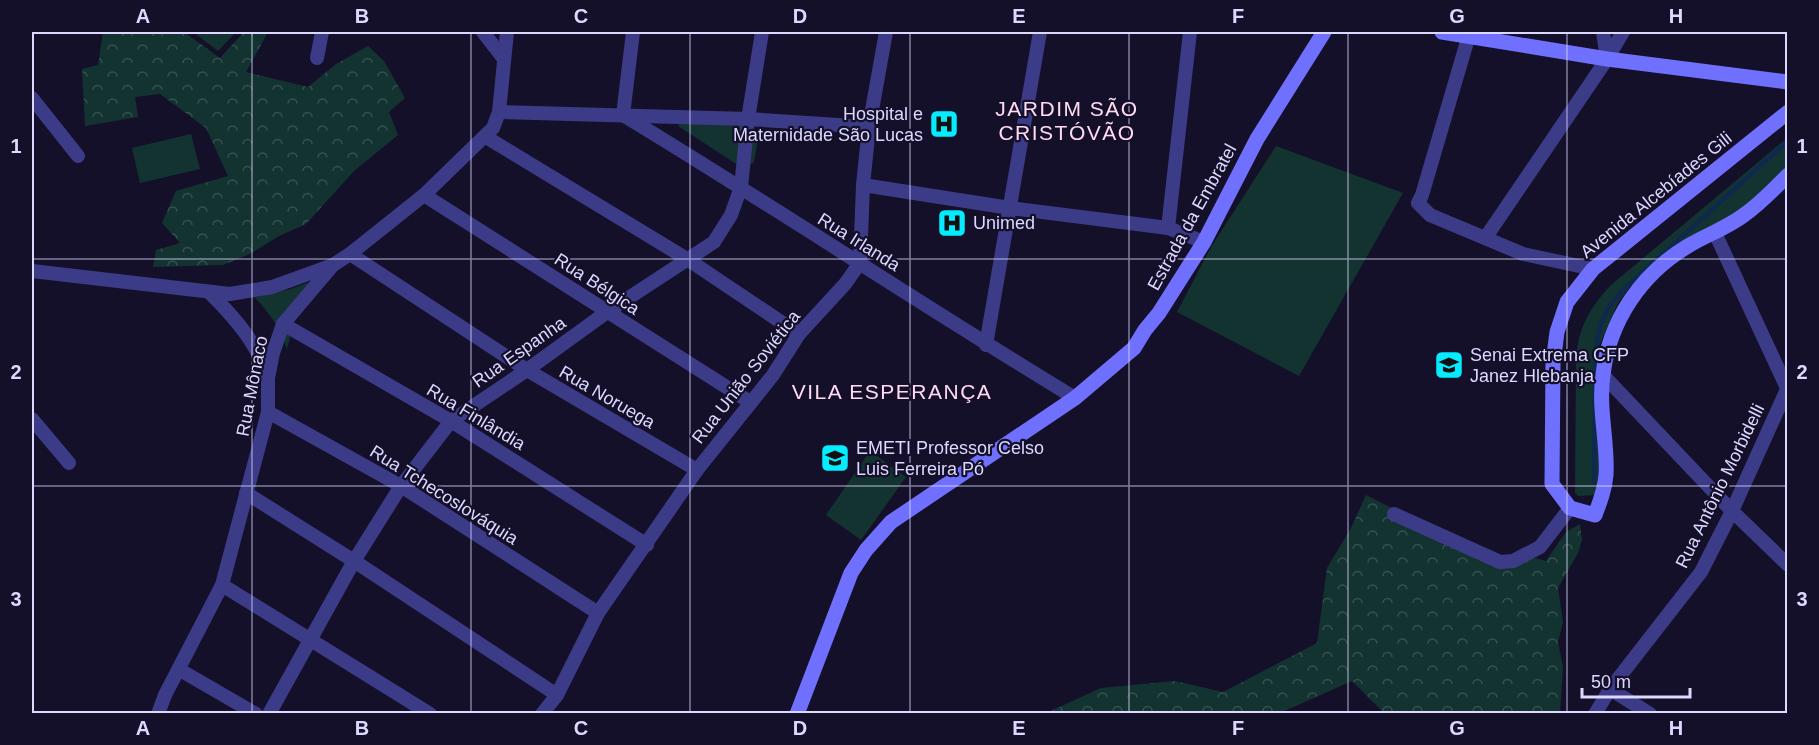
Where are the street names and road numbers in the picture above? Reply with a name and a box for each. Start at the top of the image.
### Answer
street label: Avenida Alcebíades Gili [1576,128,1736,262]
street label: Estrada da Embratel [1143,140,1241,294]
street label: Rua Irlanda [814,209,905,276]
street label: Rua Bélgica [551,249,644,319]
street label: Rua União Soviética [688,306,805,447]
street label: Rua Espanha [469,312,570,391]
street label: Rua Mônaco [232,334,272,438]
street label: Rua Noruega [556,362,659,433]
street label: Rua Finlândia [423,380,530,455]
street label: Rua Antônio Morbidelli [1672,401,1768,571]
street label: Rua Tchecoslováquia [366,441,523,549]

